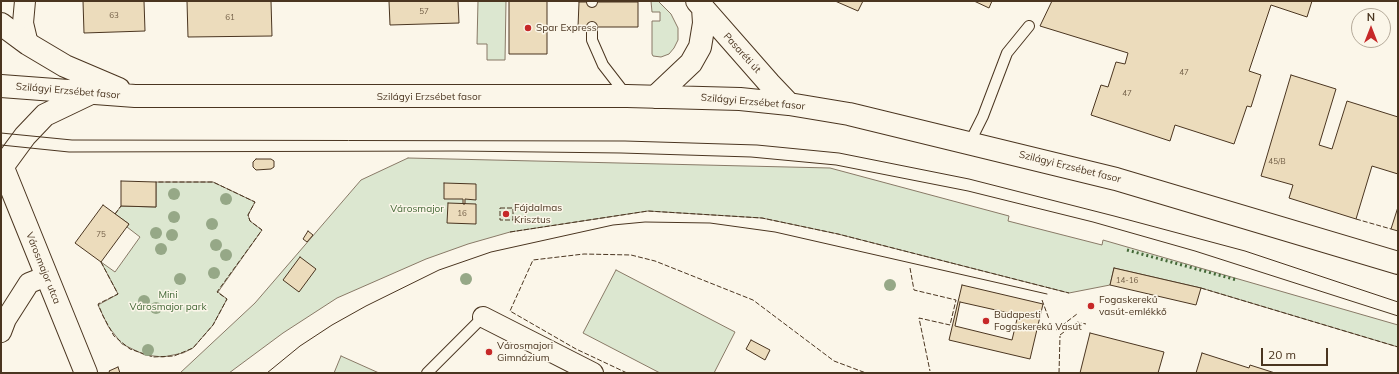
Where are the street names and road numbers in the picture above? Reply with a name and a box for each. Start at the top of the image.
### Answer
street label: Pasaréti út [721,30,763,76]
street label: Szilágyi Erzsébet fasor [15,80,121,102]
street label: Szilágyi Erzsébet fasor [377,91,481,103]
street label: Szilágyi Erzsébet fasor [700,91,806,113]
street label: Szilágyi Erzsébet fasor [1018,149,1122,185]
street label: Városmajor utca [23,230,63,306]

